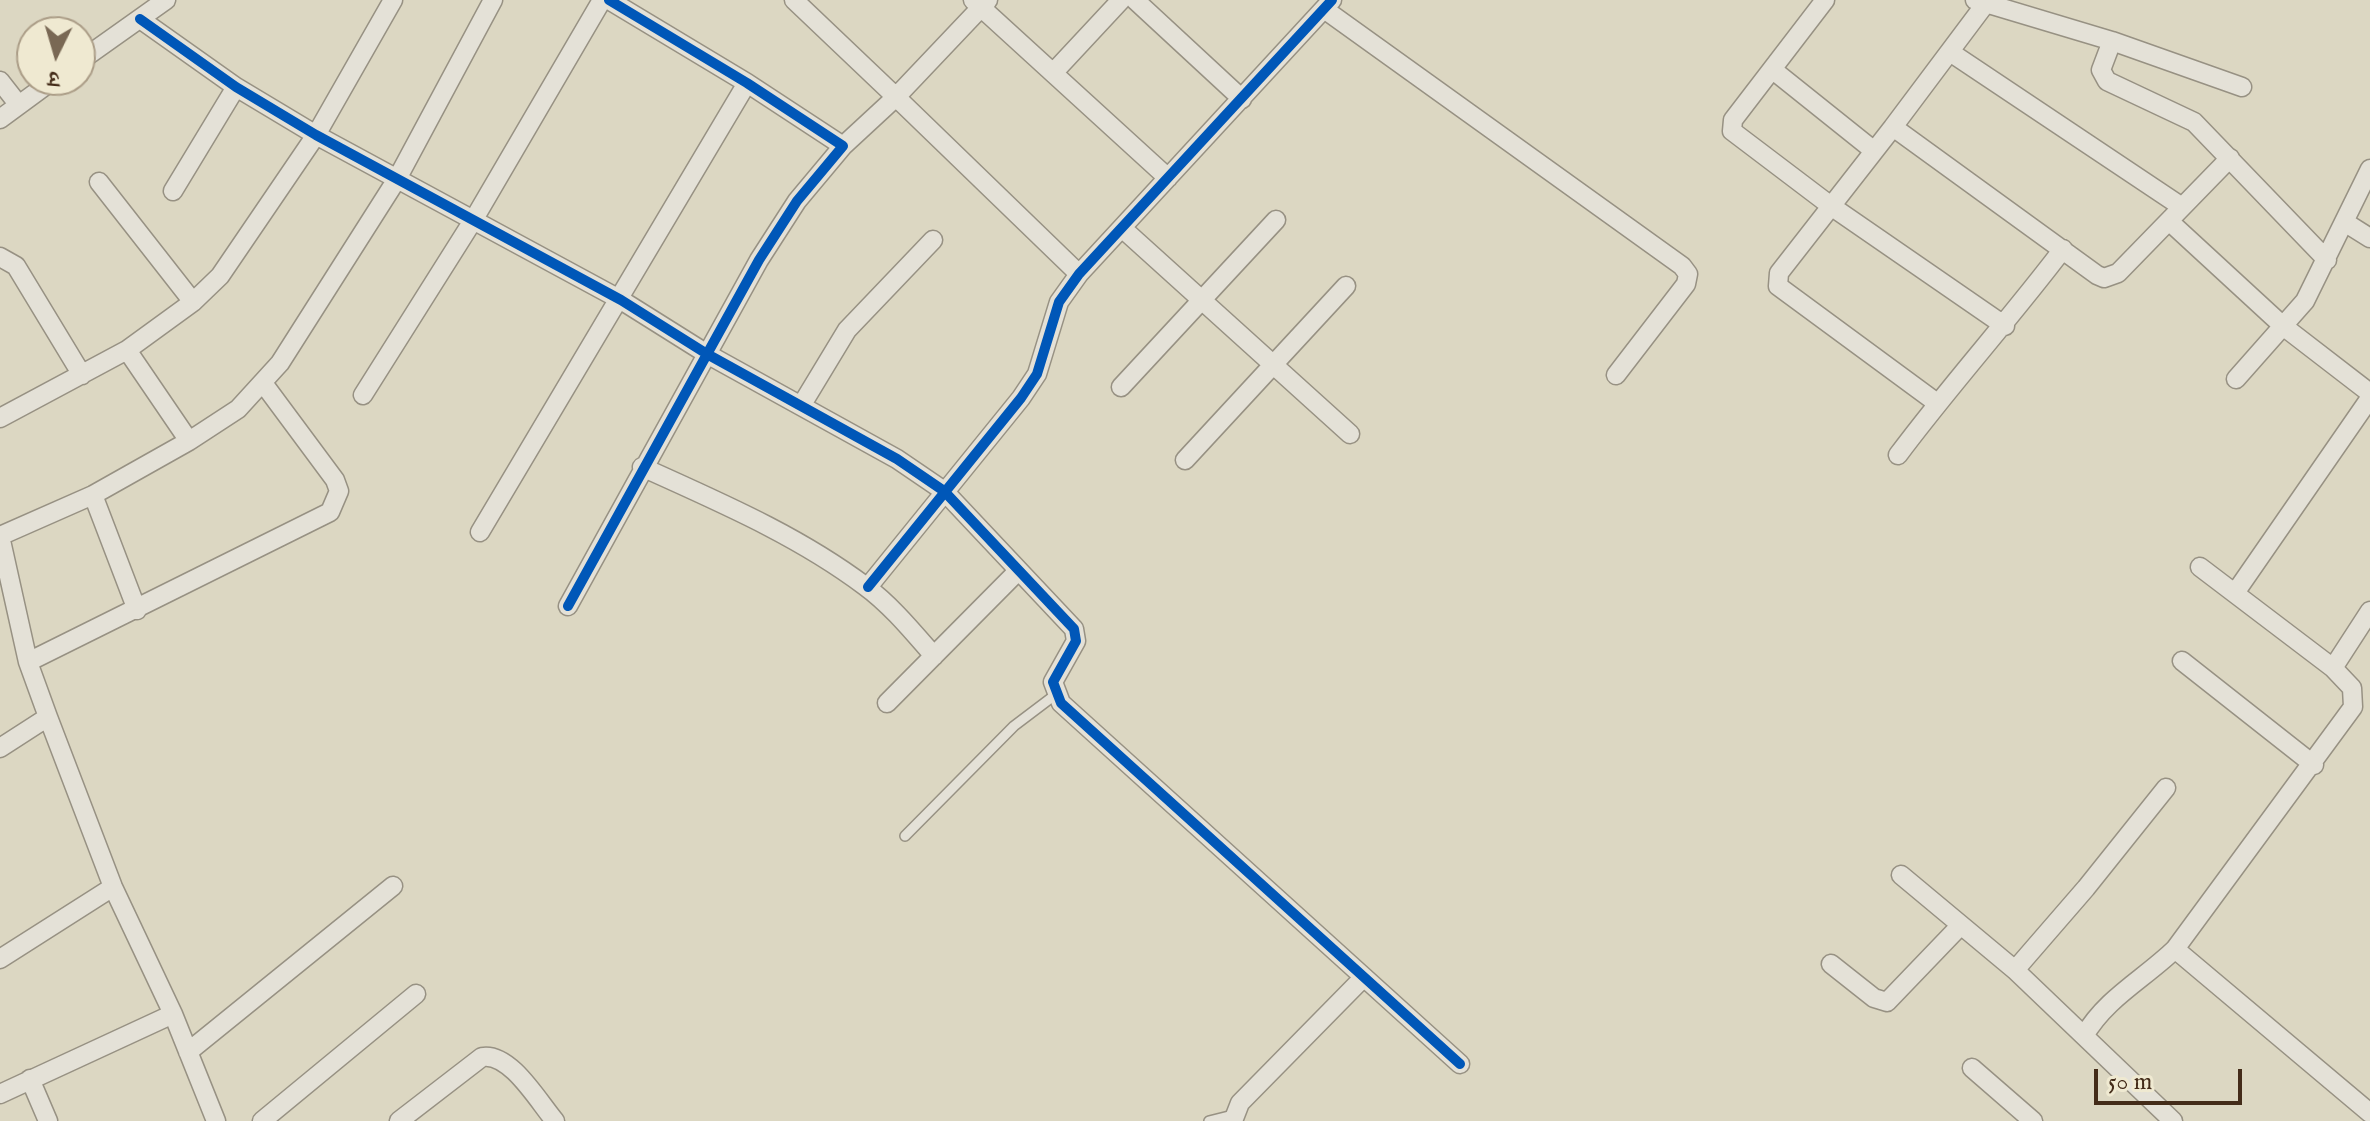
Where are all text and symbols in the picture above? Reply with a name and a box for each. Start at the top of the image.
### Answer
north arrow [16,16,96,96]
text: उ [47,63,61,92]
scale bar [2098,1053,2246,1103]
text: 50 m [2108,1067,2152,1098]

